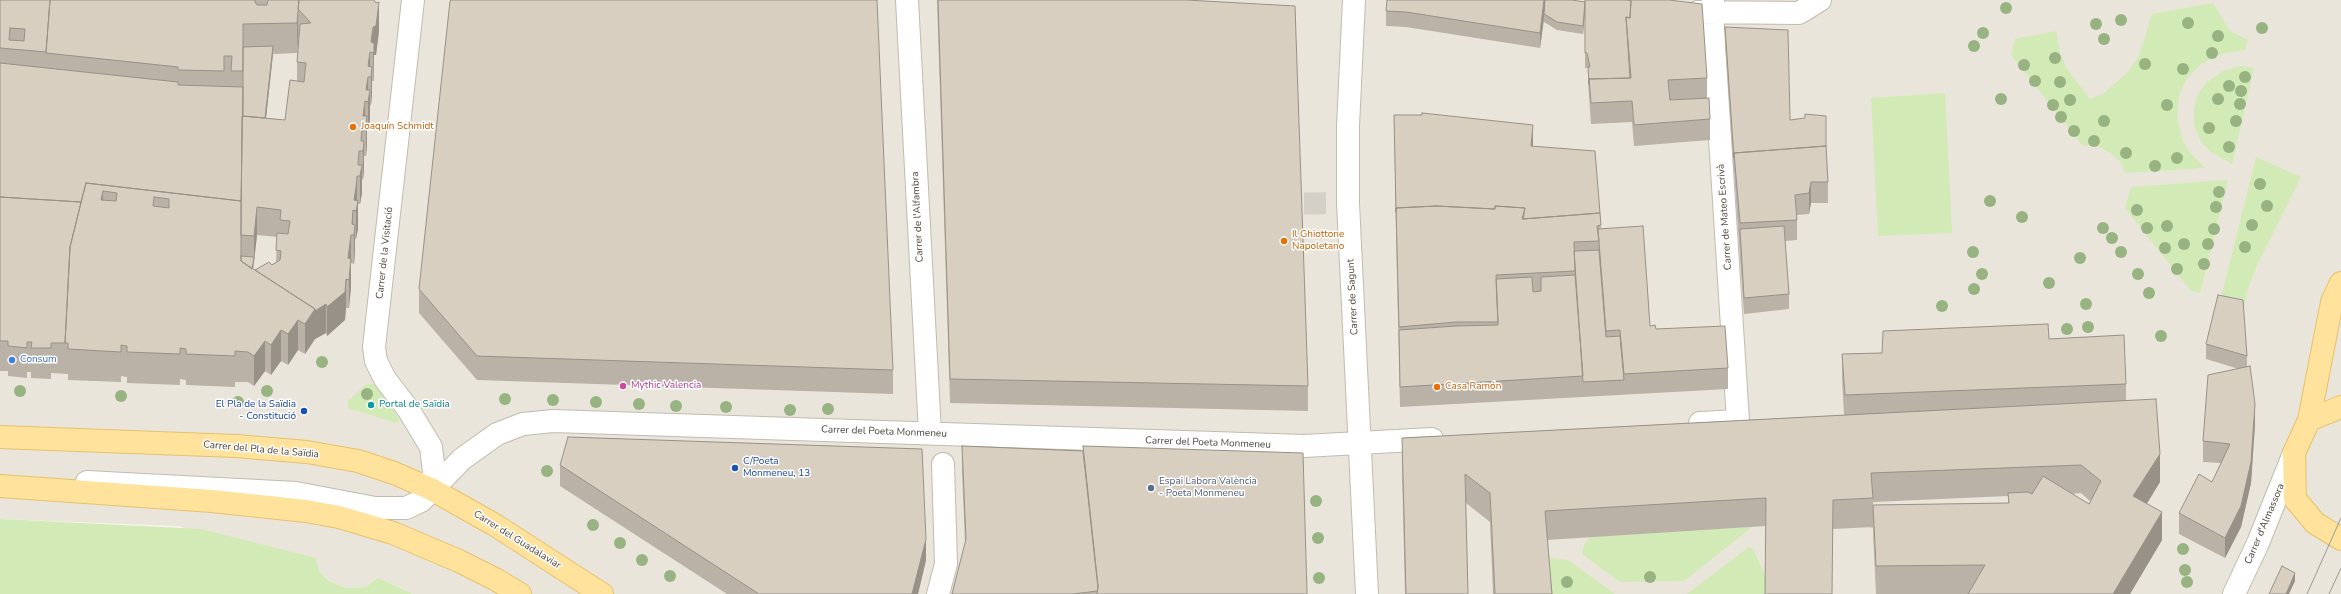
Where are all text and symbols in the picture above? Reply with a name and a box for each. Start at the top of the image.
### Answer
place label: Joaquín Schmidt [361,121,434,133]
marker: Joaquín Schmidt [348,122,358,132]
street label: Carrer de Mateo Escrivà [1715,164,1735,270]
street label: Carrer de l'Alfambra [910,171,926,263]
street label: Carrer de la Visitació [374,206,396,300]
place label: Il Ghiottone Napoletano [1292,229,1344,252]
marker: Il Ghiottone Napoletano [1279,236,1289,246]
street label: Carrer de Sagunt [1345,259,1361,335]
place label: Consum [20,354,57,366]
marker: Consum [7,355,17,365]
place label: Mythic Valencia [631,380,701,392]
marker: Mythic Valencia [618,381,628,391]
place label: Casa Ramón [1445,381,1501,393]
marker: Casa Ramón [1432,382,1442,392]
place label: El Pla de la Saïdia - Constitució [216,399,296,422]
place label: Portal de Saïdia [379,399,450,411]
marker: Portal de Saïdia [366,400,376,410]
marker: El Pla de la Saïdia - Constitució [299,406,309,416]
street label: Carrer del Poeta Monmeneu [821,424,947,440]
street label: Carrer del Poeta Monmeneu [1145,435,1271,451]
street label: Carrer del Pla de la Saïdia [203,439,319,461]
place label: C/Poeta Monmeneu, 13 [743,456,810,480]
marker: C/Poeta Monmeneu, 13 [730,463,740,473]
place label: Espai Labora València - Poeta Monmeneu [1159,476,1257,500]
street label: Carrer d'Almassora [2243,482,2287,566]
marker: Espai Labora València - Poeta Monmeneu [1146,483,1156,493]
street label: Carrer del Guadalaviar [471,508,563,572]

